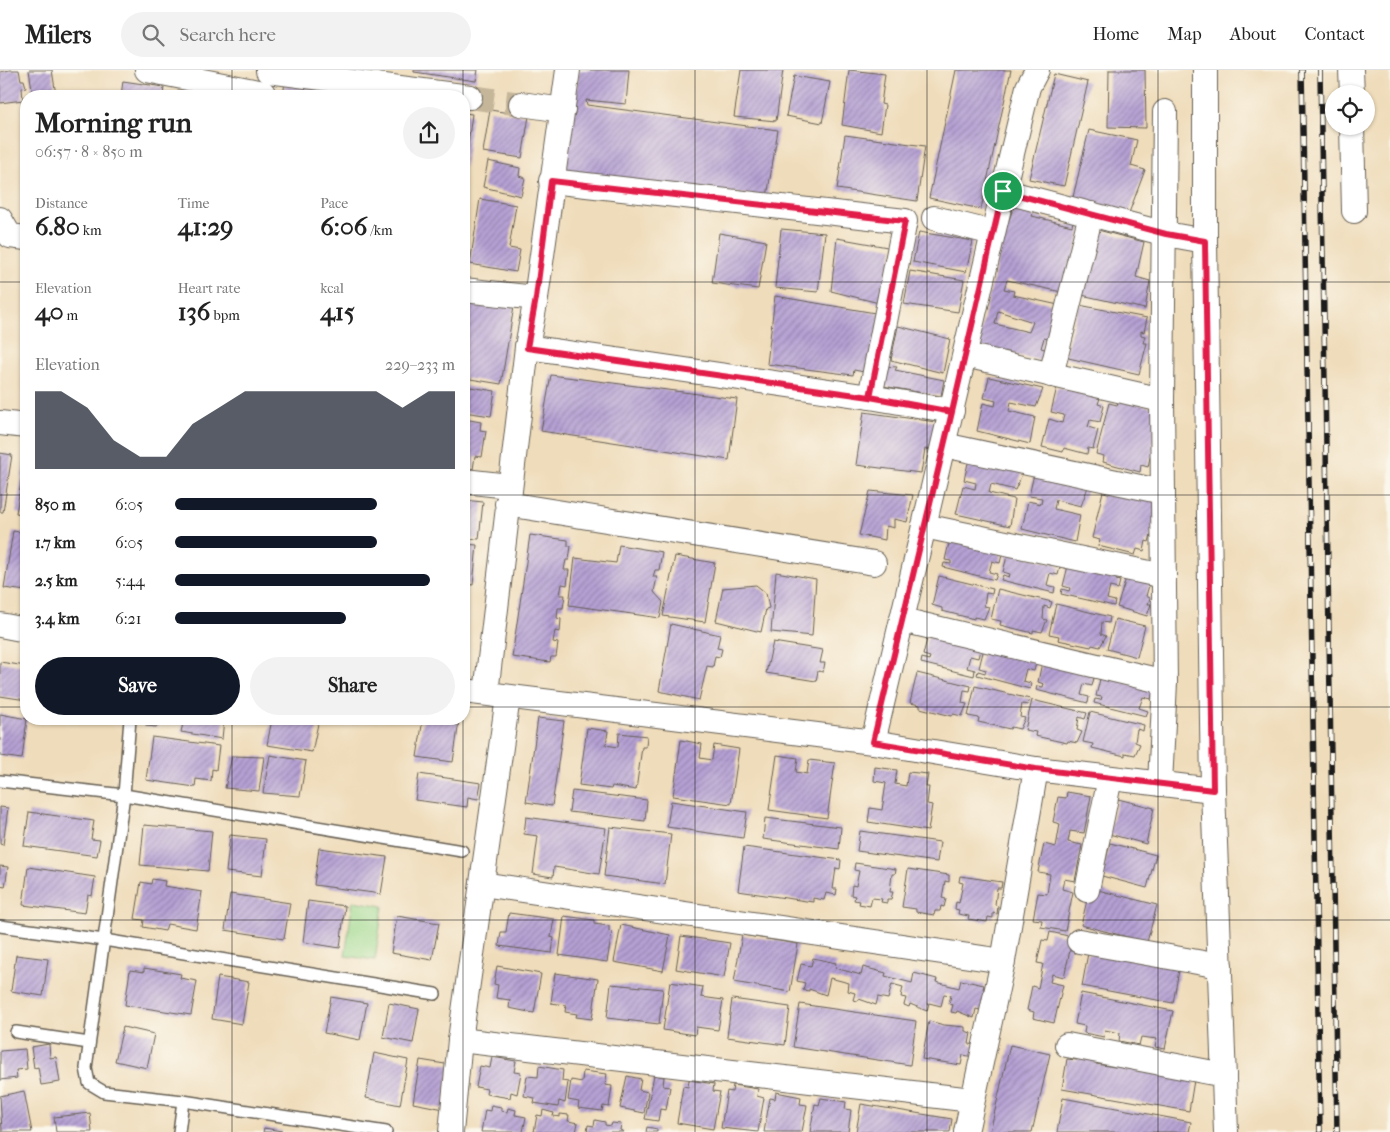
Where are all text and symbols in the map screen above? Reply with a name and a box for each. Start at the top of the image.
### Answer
search box [121,12,471,57]
text: Milers [25,21,91,49]
icon: search [139,21,167,49]
text: Search here [179,24,276,46]
text: Home [1092,24,1139,45]
text: Map [1167,24,1202,45]
text: About [1230,24,1276,45]
text: Contact [1304,24,1365,45]
map controls [1325,85,1375,135]
button: locate [1325,85,1375,135]
text: Morning run [35,106,192,139]
button: share [403,107,455,159]
text: 06:57 · 8 × 850 m [35,142,143,161]
pin [982,170,1024,212]
icon: arrive [989,177,1017,205]
text: Distance [35,195,88,212]
text: Time [178,195,209,212]
text: Pace [320,195,348,212]
text: 6.80 [35,212,80,241]
text: 41:29 [178,212,233,241]
text: 6:06 [320,212,367,241]
text: km [80,222,102,239]
text: /km [367,222,393,239]
text: Elevation [35,280,92,297]
text: Heart rate [178,280,240,297]
text: kcal [320,280,344,297]
text: 40 [35,297,64,326]
text: 136 [178,297,210,326]
text: 415 [320,297,355,326]
text: m [64,307,78,324]
text: bpm [210,307,240,324]
text: Elevation [35,355,100,374]
text: 229–233 m [385,355,455,374]
text: 850 m [35,495,75,514]
text: 6:05 [115,495,143,514]
text: 1.7 km [35,533,76,552]
text: 6:05 [115,533,143,552]
text: 2.5 km [35,571,78,590]
text: 5:44 [115,571,145,590]
text: 3.4 km [35,609,79,628]
text: 6:21 [115,609,141,628]
button: Save [35,657,240,715]
button: Share [250,657,455,715]

